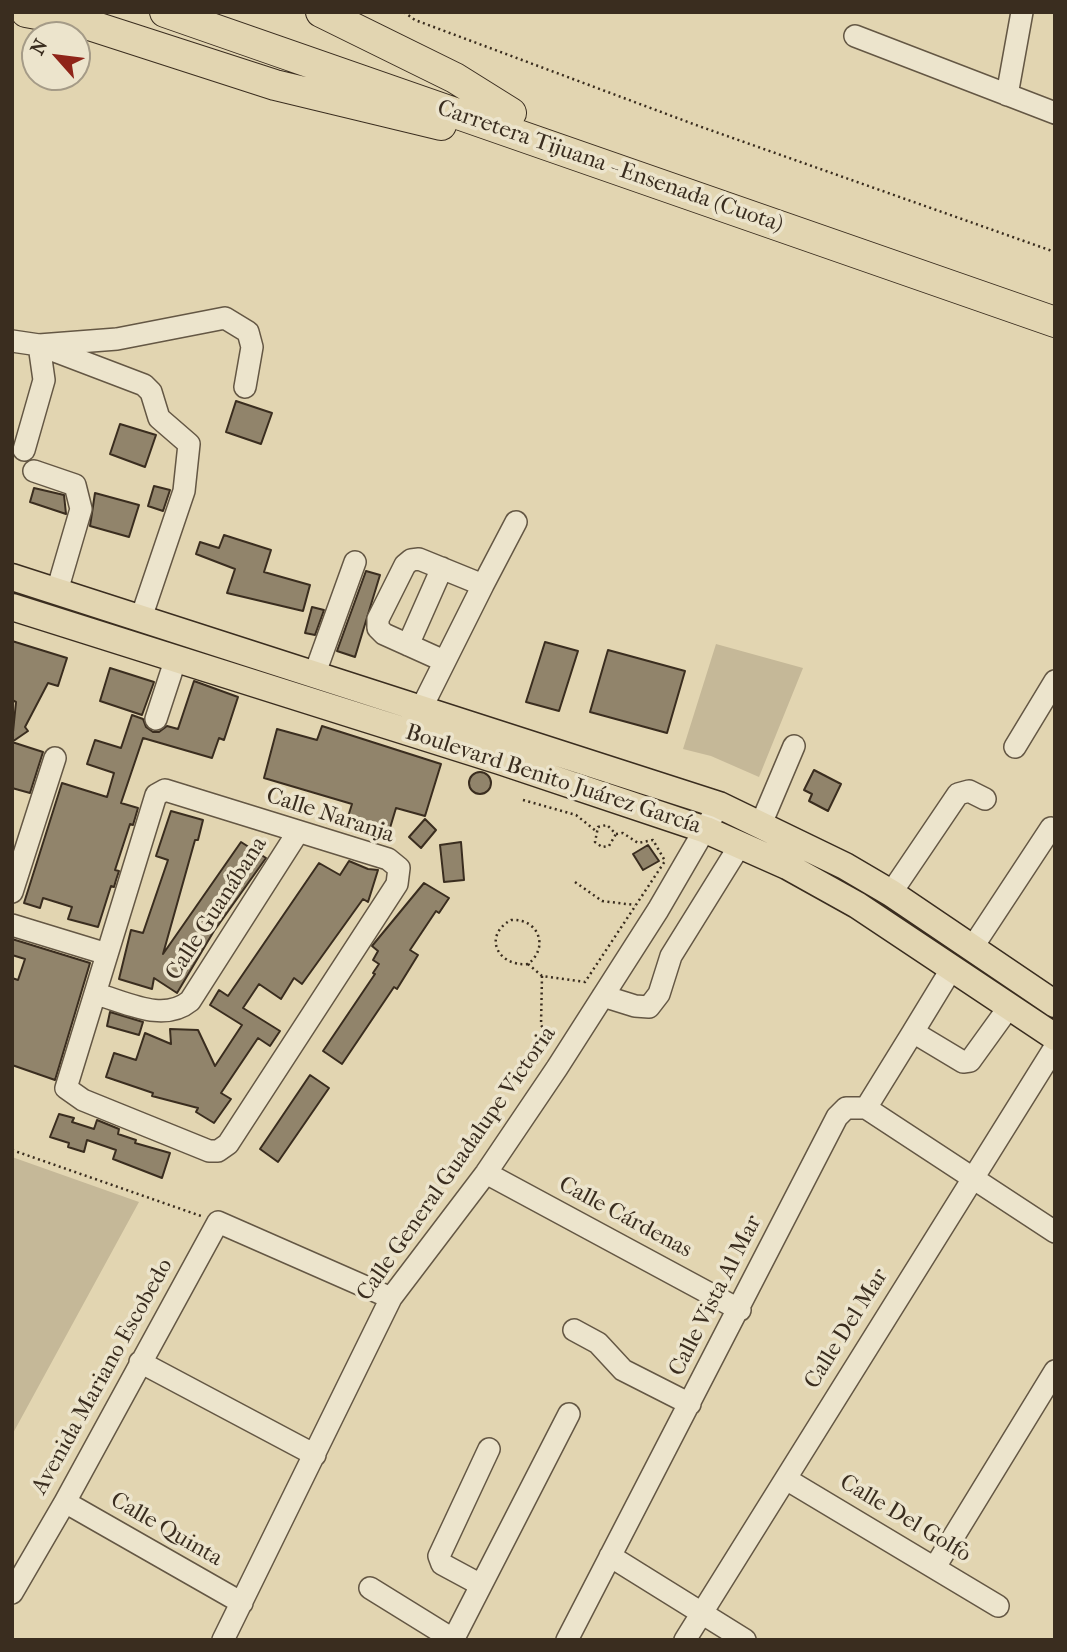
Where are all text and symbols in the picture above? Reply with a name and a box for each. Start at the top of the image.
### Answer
north arrow [21,21,91,91]
text: N [26,36,52,59]
street label: Carretera Tijuana - Ensenada (Cuota) [433,95,787,239]
street label: Boulevard Benito Juárez García [402,719,704,841]
street label: Calle Naranja [263,782,397,850]
street label: Calle Guanábana [160,832,274,986]
street label: Calle General Guadalupe Victoria [351,1021,563,1307]
street label: Calle Cárdenas [554,1171,696,1265]
street label: Calle Vista Al Mar [664,1211,768,1381]
street label: Avenida Mariano Escobedo [27,1254,179,1500]
street label: Calle Del Mar [799,1264,895,1394]
street label: Calle Del Golfo [834,1469,976,1569]
street label: Calle Quinta [105,1487,227,1573]

